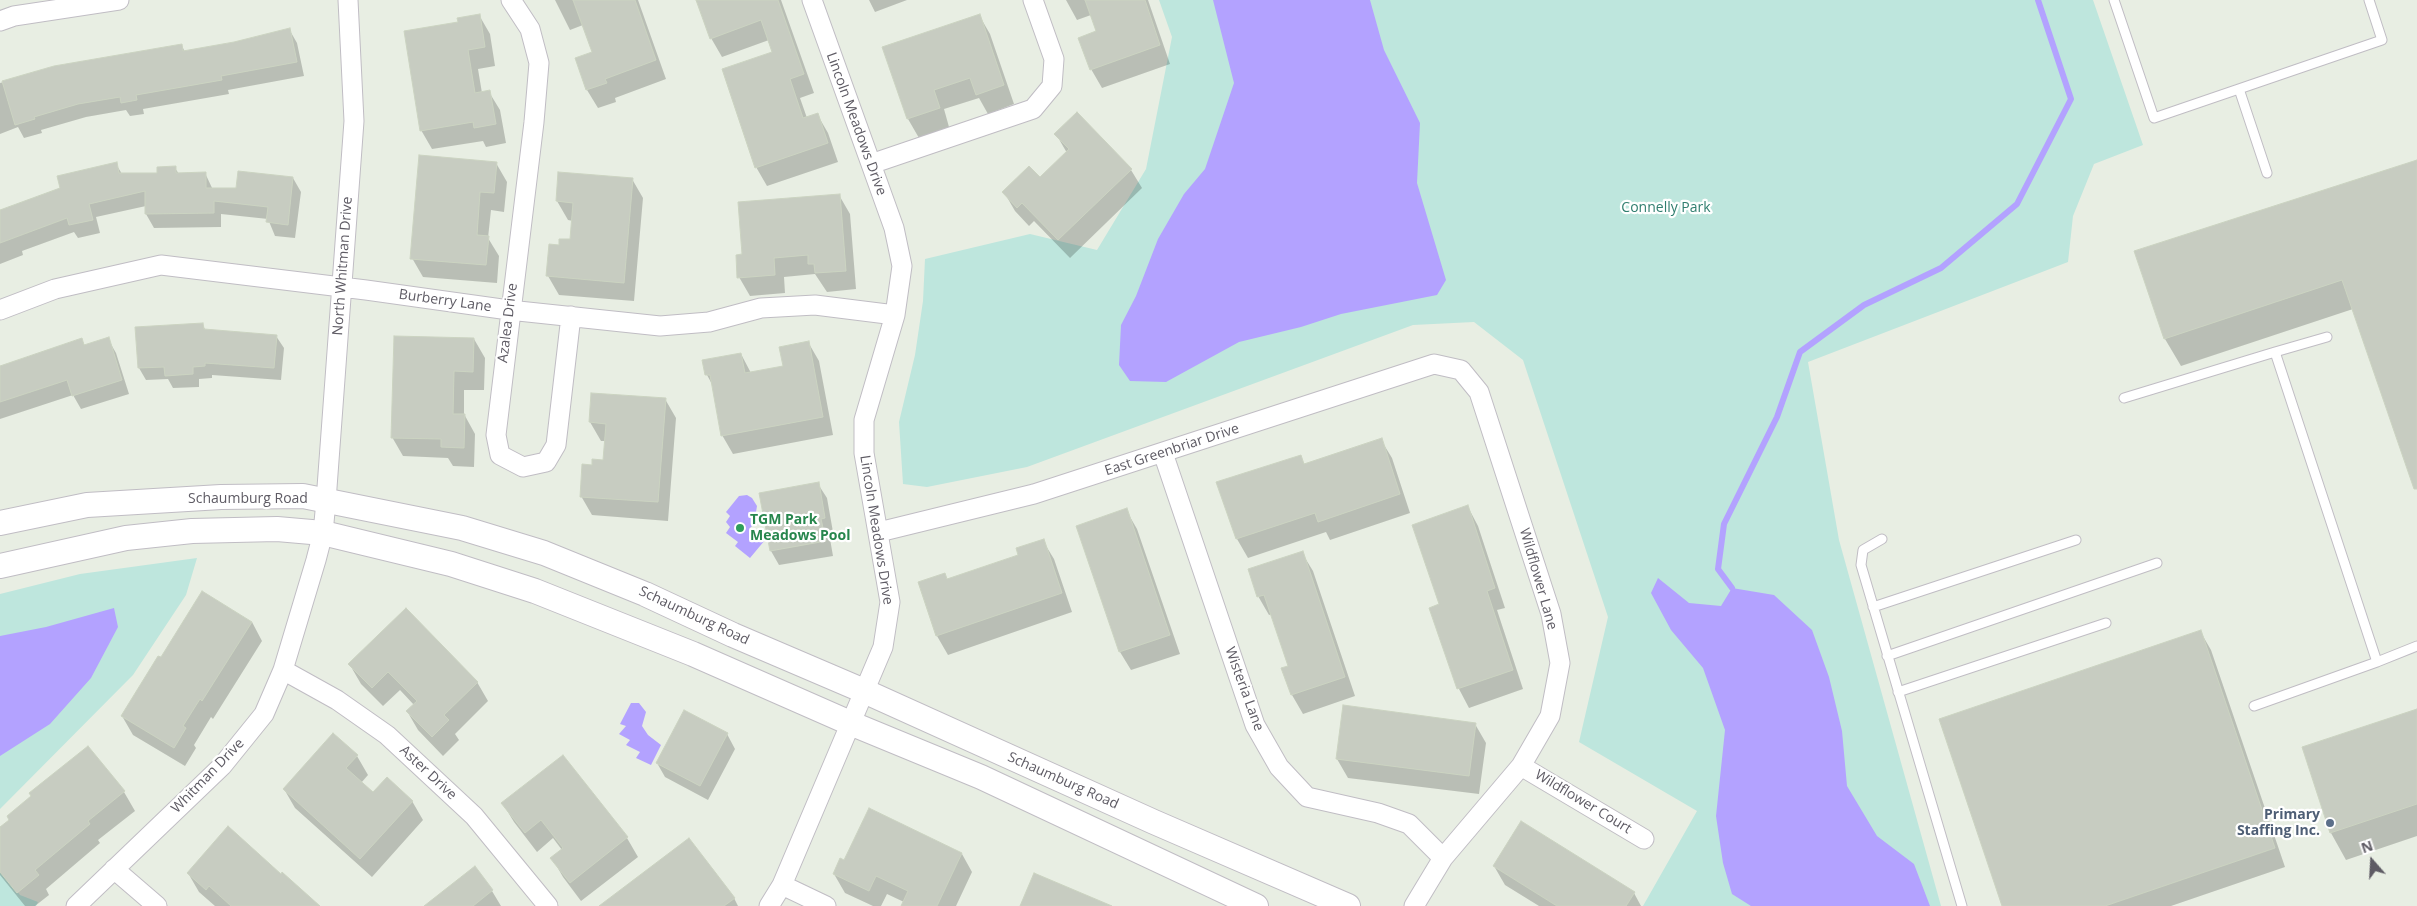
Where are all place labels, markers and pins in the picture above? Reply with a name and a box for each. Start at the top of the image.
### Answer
place label: TGM Park Meadows Pool [750,512,850,544]
marker: TGM Park Meadows Pool [734,522,746,534]
place label: Primary Staffing Inc. [2237,807,2320,840]
marker: Primary Staffing Inc. [2324,817,2336,829]

